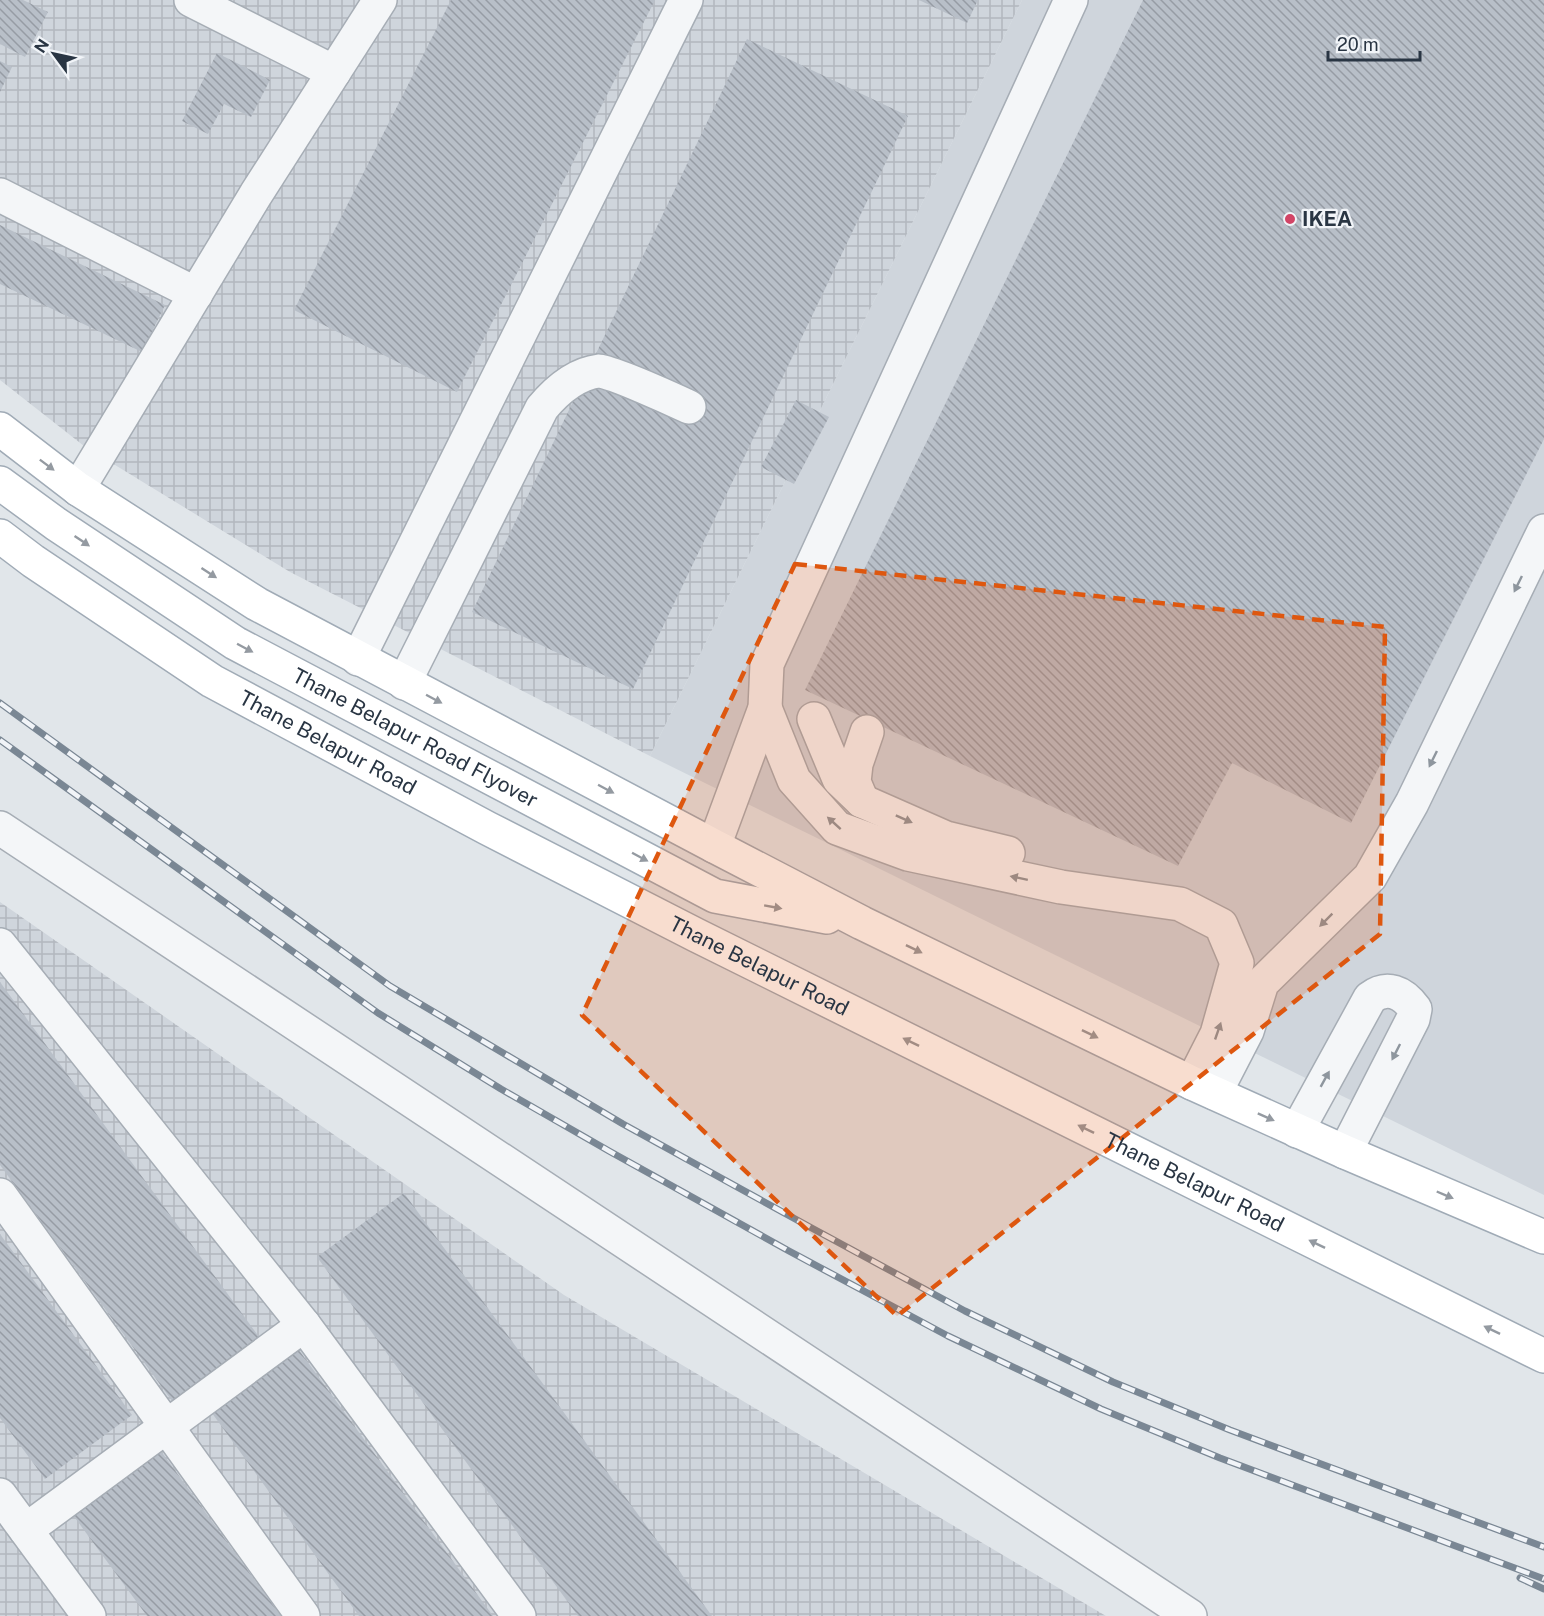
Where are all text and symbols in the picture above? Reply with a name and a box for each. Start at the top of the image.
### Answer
north arrow [24,24,84,84]
scale bar [1328,24,1420,62]
text: 20 m [1337,34,1379,55]
text: N [30,36,53,57]
place label: IKEA [1302,206,1352,231]
marker: IKEA [1283,212,1297,226]
one-way arrow [39,458,54,470]
one-way arrow [74,536,90,547]
one-way arrow [200,567,216,579]
one-way arrow [1514,575,1523,592]
one-way arrow [237,643,254,653]
street label: Thane Belapur Road Flyover [288,663,542,813]
street label: Thane Belapur Road [236,686,422,800]
one-way arrow [425,694,442,704]
one-way arrow [1429,751,1438,768]
one-way arrow [598,785,615,794]
one-way arrow [895,814,913,824]
one-way arrow [827,817,842,830]
one-way arrow [632,852,649,862]
one-way arrow [1010,873,1029,882]
one-way arrow [764,903,783,912]
street label: Thane Belapur Road [666,911,853,1021]
one-way arrow [1319,913,1334,927]
one-way arrow [906,944,923,953]
one-way arrow [1213,1022,1223,1040]
one-way arrow [1081,1029,1098,1038]
one-way arrow [902,1038,920,1048]
one-way arrow [1391,1044,1401,1061]
one-way arrow [1320,1071,1330,1088]
one-way arrow [1258,1112,1275,1121]
one-way arrow [1077,1124,1094,1134]
street label: Thane Belapur Road [1101,1127,1288,1237]
one-way arrow [1436,1191,1454,1200]
one-way arrow [1308,1239,1325,1248]
one-way arrow [1483,1325,1500,1335]

